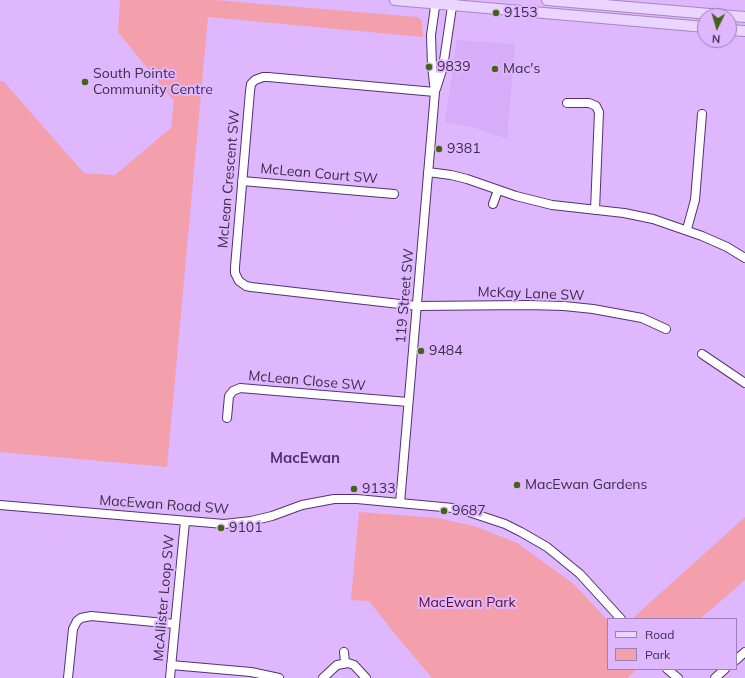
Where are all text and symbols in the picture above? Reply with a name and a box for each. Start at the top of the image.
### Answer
place label: 9153 [504,5,538,21]
marker: 9153 [491,8,501,18]
north arrow [697,8,737,48]
text: N [711,32,721,46]
place label: 9839 [437,59,471,75]
place label: Mac's [503,61,540,77]
marker: 9839 [424,62,434,72]
marker: Mac's [490,64,500,74]
place label: South Pointe Community Centre [93,66,213,98]
marker: South Pointe Community Centre [80,77,90,87]
street label: McLean Crescent SW [215,109,243,249]
place label: 9381 [447,141,481,157]
marker: 9381 [434,144,444,154]
street label: McLean Court SW [260,161,378,187]
street label: 119 Street SW [392,248,418,344]
street label: McKay Lane SW [477,284,585,304]
place label: 9484 [429,343,463,359]
marker: 9484 [416,346,426,356]
street label: McLean Close SW [248,368,366,394]
district label: MacEwan [270,449,340,467]
place label: MacEwan Gardens [525,477,648,493]
marker: MacEwan Gardens [512,480,522,490]
place label: 9133 [362,481,396,497]
marker: 9133 [349,484,359,494]
street label: MacEwan Road SW [99,492,229,518]
place label: 9687 [452,503,486,519]
marker: 9687 [439,506,449,516]
place label: 9101 [229,520,263,536]
marker: 9101 [216,523,226,533]
street label: McAllister Loop SW [150,534,178,662]
park label: MacEwan Park [418,595,516,611]
legend [607,618,737,670]
text: Road [645,627,674,642]
text: Park [645,647,670,662]

